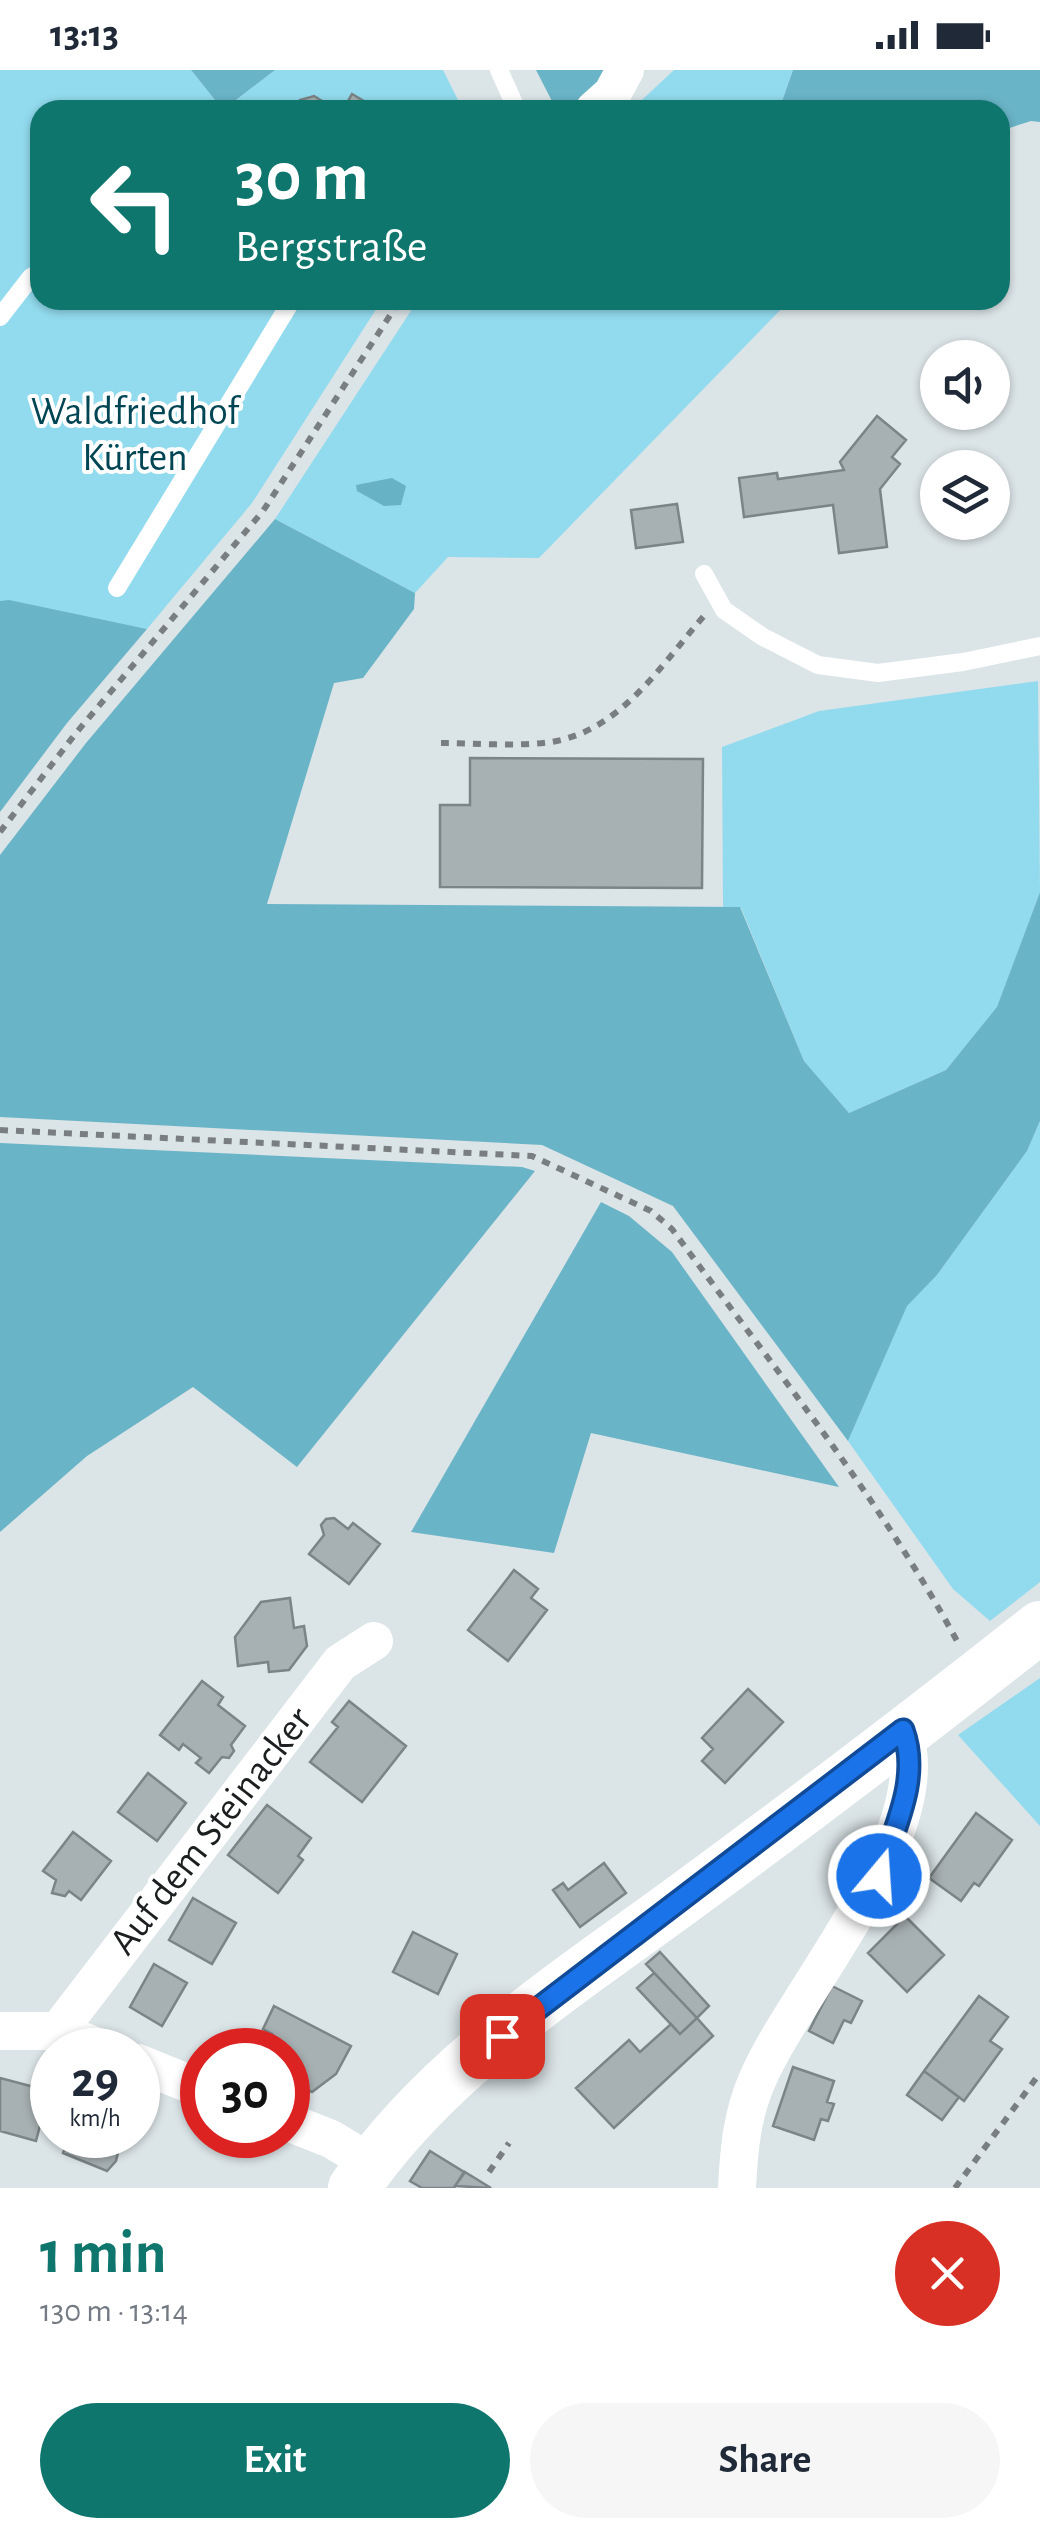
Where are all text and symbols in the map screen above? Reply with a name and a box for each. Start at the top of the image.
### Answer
text: 13:13 [50,16,119,54]
icon: left [70,140,200,270]
text: 30 m [235,143,369,213]
text: Bergstraße [235,225,427,270]
map controls [920,340,1010,540]
button: sound [920,340,1010,430]
park label: Waldfriedhof Kürten [31,392,241,478]
button: layers [920,450,1010,540]
street label: Auf dem Steinacker [102,1700,320,1962]
position arrow [827,1824,931,1928]
pin [460,1994,545,2079]
icon: arrive [475,2009,530,2064]
speed limit sign: 30 [180,2028,310,2158]
text: 29 [71,2056,119,2106]
text: km/h [69,2106,121,2131]
button: close [895,2221,1000,2326]
text: 1 min [40,2224,166,2284]
text: 130 m · 13:14 [40,2295,188,2327]
button: Exit [40,2403,510,2518]
button: Share [530,2403,1000,2518]

